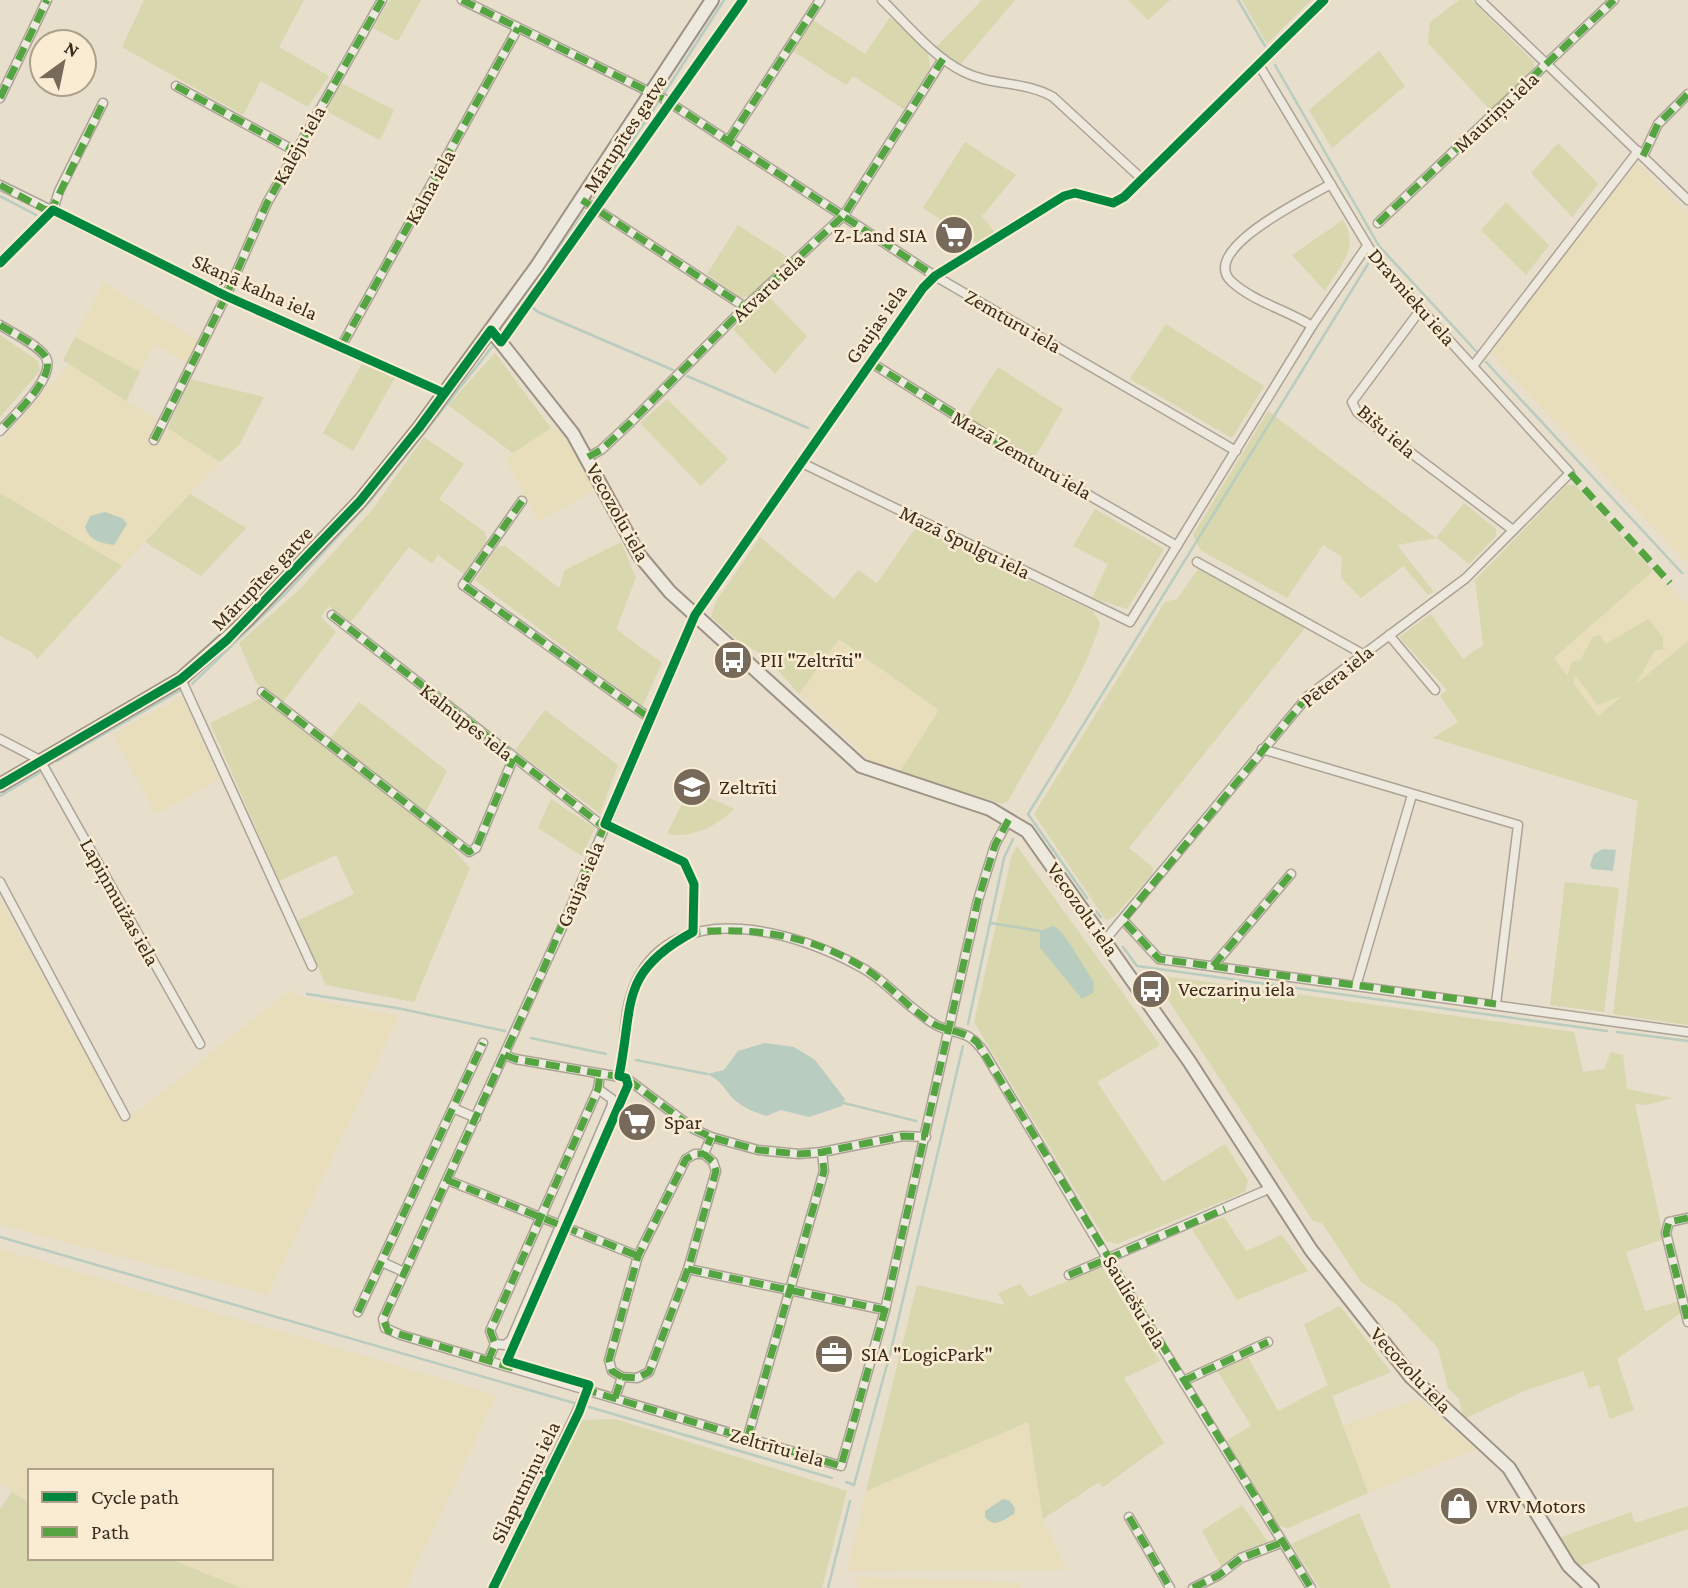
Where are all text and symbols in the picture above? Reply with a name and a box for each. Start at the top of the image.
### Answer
north arrow [28,28,98,98]
text: N [61,37,83,62]
street label: Mauriņu iela [1448,66,1544,158]
street label: Mārupītes gatve [578,71,672,197]
street label: Kalēju iela [268,101,331,189]
street label: Kalna iela [400,145,461,229]
supermarket icon: Z-Land SIA [933,214,975,256]
place label: Z-Land SIA [834,223,927,247]
street label: Dravnieku iela [1363,243,1461,351]
street label: Atvaru iela [727,247,809,327]
street label: Skaņā kalna iela [188,249,322,326]
street label: Gaujas iela [840,280,912,368]
street label: Zemturu iela [960,284,1066,358]
street label: Bišu iela [1353,399,1422,463]
street label: Mazā Zemturu iela [948,405,1096,505]
street label: Vecozolu iela [581,458,655,566]
street label: Mazā Spulgu iela [896,500,1034,584]
street label: Mārupītes gatve [206,521,318,635]
bus stop icon: PII "Zeltrīti" [712,639,754,681]
street label: Pētera iela [1296,639,1378,712]
place label: PII "Zeltrīti" [760,648,862,672]
street label: Kalnupes iela [416,678,519,766]
school or university icon: Zeltrīti [671,766,713,808]
place label: Zeltrīti [719,775,778,799]
street label: Lapiņmuižas iela [74,834,165,971]
street label: Gaujas iela [551,837,609,931]
street label: Vecozolu iela [1042,857,1124,961]
bus stop icon: Veczariņu iela [1130,968,1172,1010]
place label: Veczariņu iela [1178,977,1295,1002]
supermarket icon: Spar [616,1101,658,1143]
place label: Spar [664,1110,703,1134]
street label: Sauliešu iela [1098,1251,1172,1353]
street label: Vecozolu iela [1365,1322,1457,1418]
office icon: SIA "LogicPark" [813,1333,855,1375]
place label: SIA "LogicPark" [861,1342,993,1366]
street label: Silaputniņu iela [485,1417,566,1547]
street label: Zeltrītu iela [727,1422,827,1472]
legend [28,1469,273,1560]
text: Cycle path [91,1485,179,1509]
shop icon: VRV Motors [1438,1485,1480,1527]
place label: VRV Motors [1486,1494,1586,1518]
text: Path [91,1520,129,1544]

